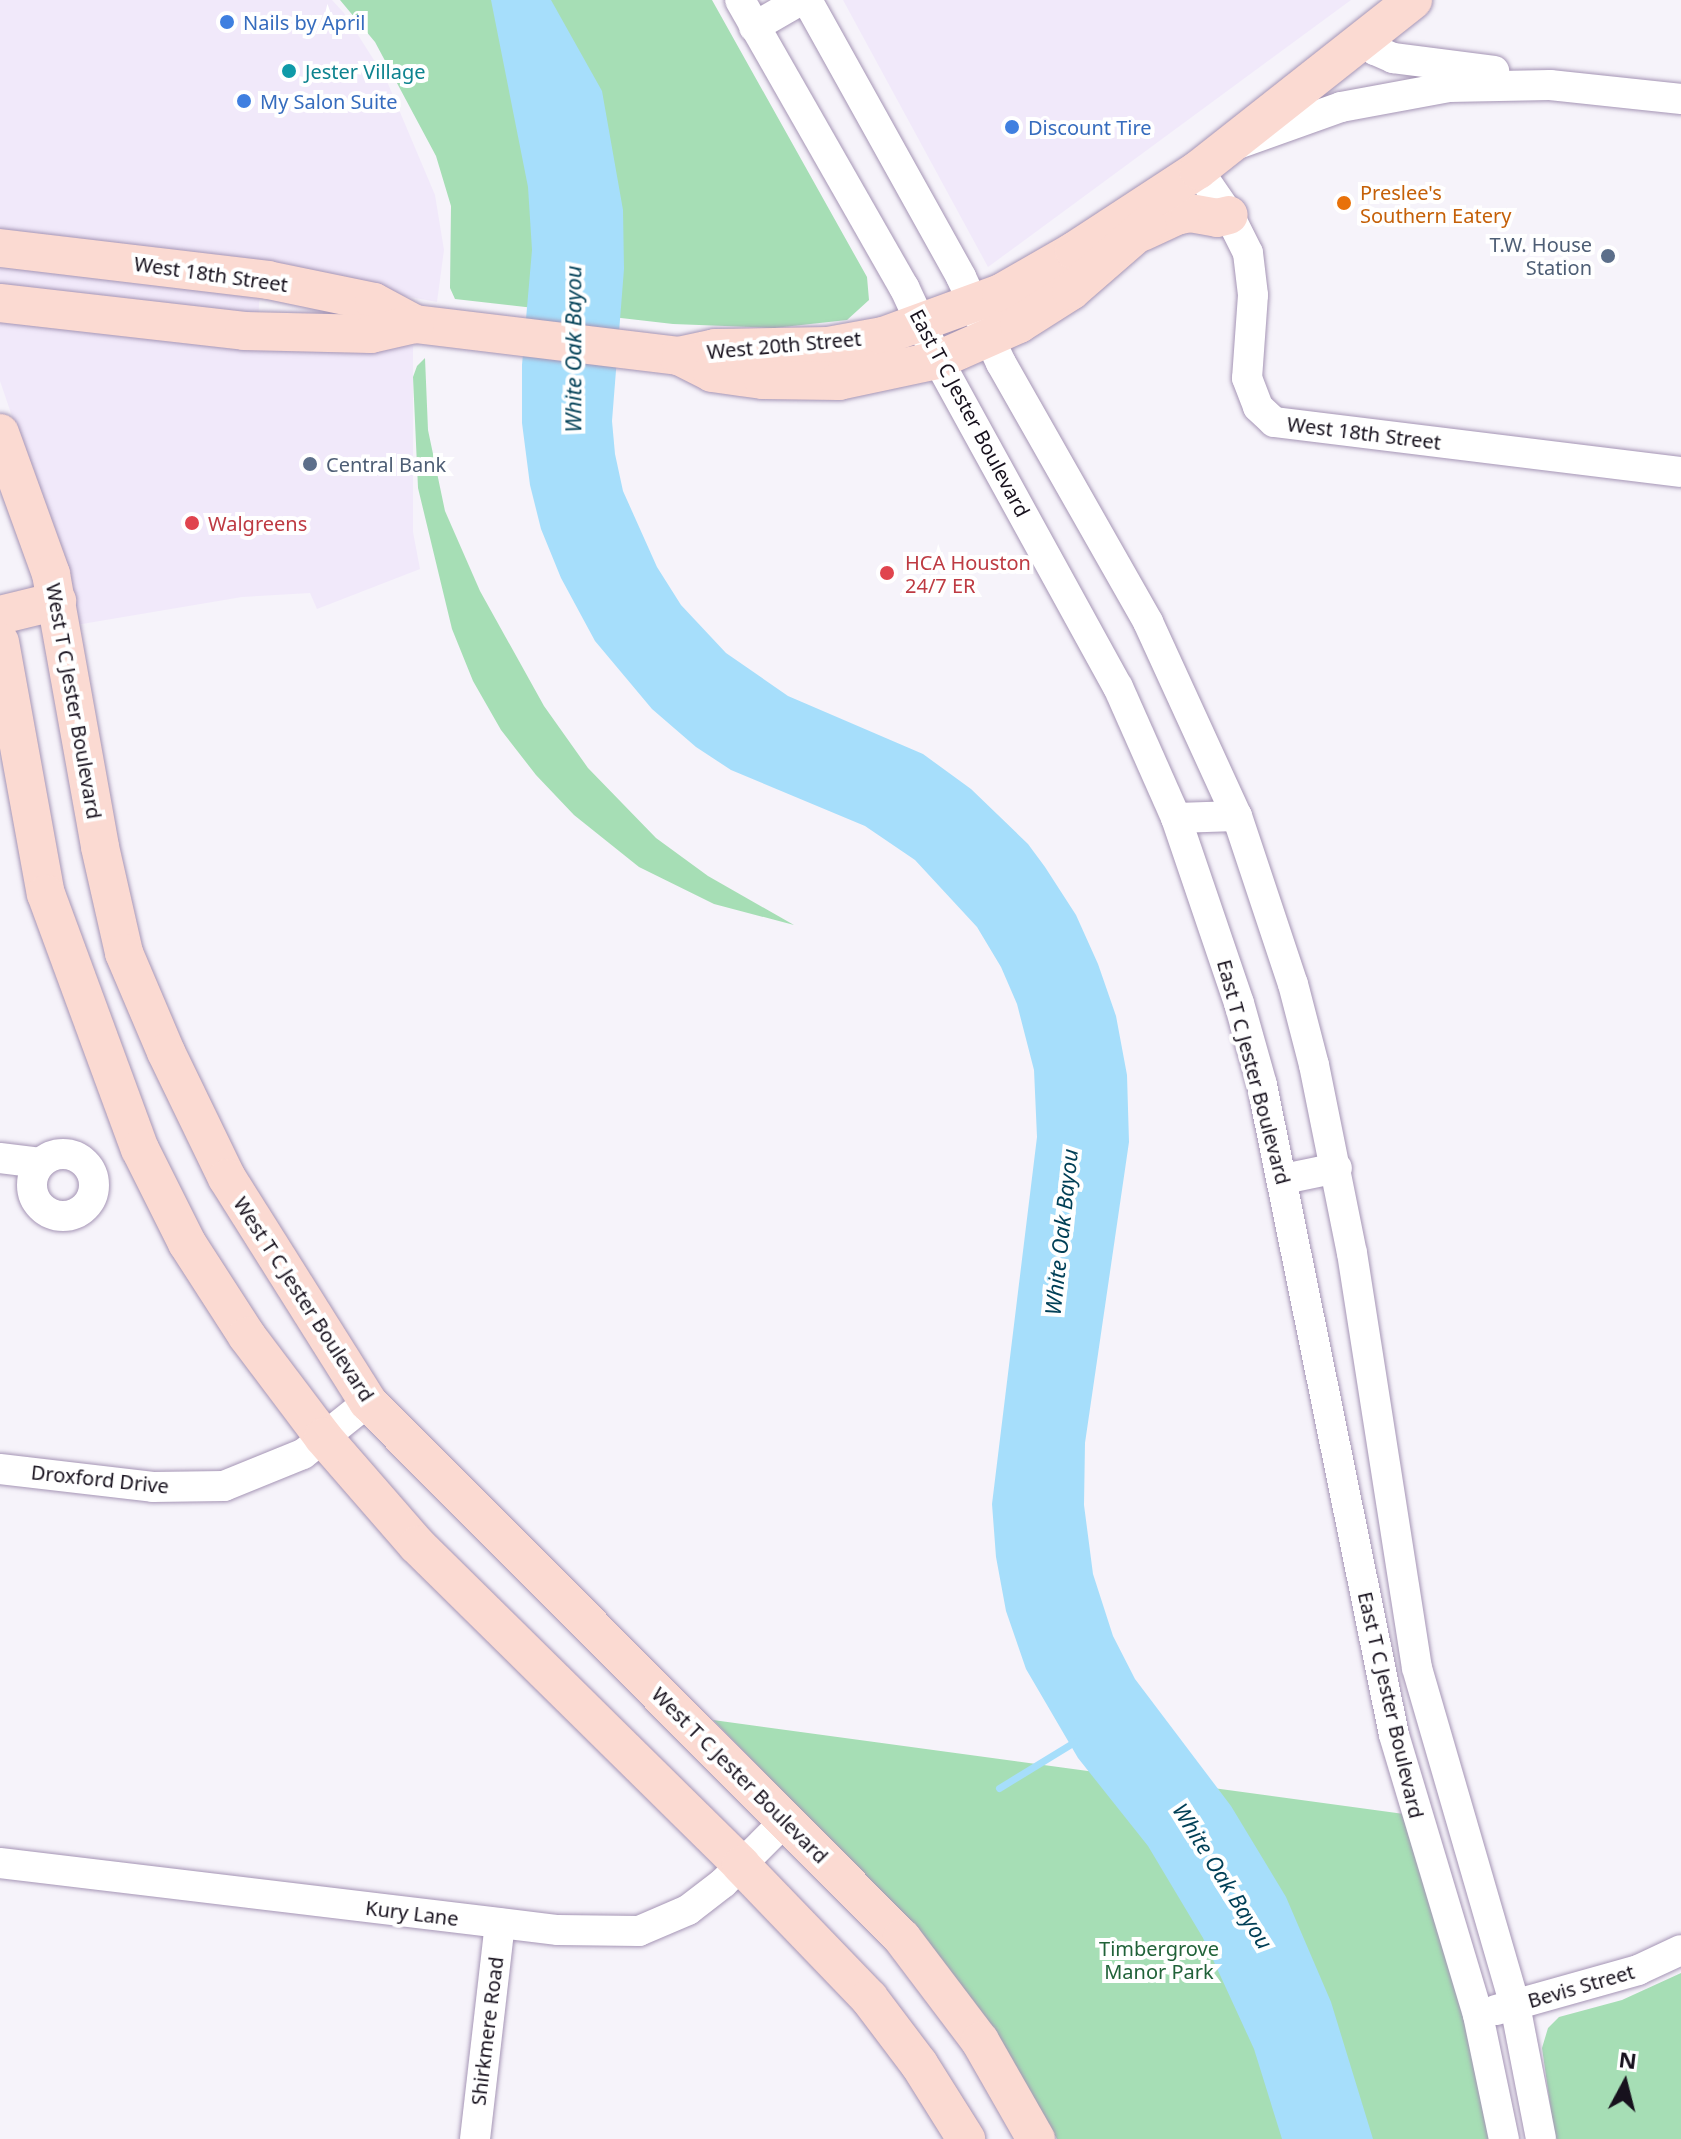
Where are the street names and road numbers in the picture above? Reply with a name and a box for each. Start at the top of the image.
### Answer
street label: West 18th Street [133,251,289,297]
street label: East T C Jester Boulevard [905,305,1035,521]
street label: West 20th Street [706,326,862,364]
street label: West 18th Street [1286,412,1442,454]
street label: West T C Jester Boulevard [41,581,107,821]
street label: East T C Jester Boulevard [1212,957,1296,1187]
street label: West T C Jester Boulevard [229,1192,379,1406]
street label: Droxford Drive [30,1460,170,1498]
street label: East T C Jester Boulevard [1353,1589,1429,1821]
street label: West T C Jester Boulevard [647,1682,833,1868]
street label: Kury Lane [364,1895,460,1931]
street label: Shirkmere Road [466,1955,508,2107]
street label: Bevis Street [1525,1959,1637,2013]

